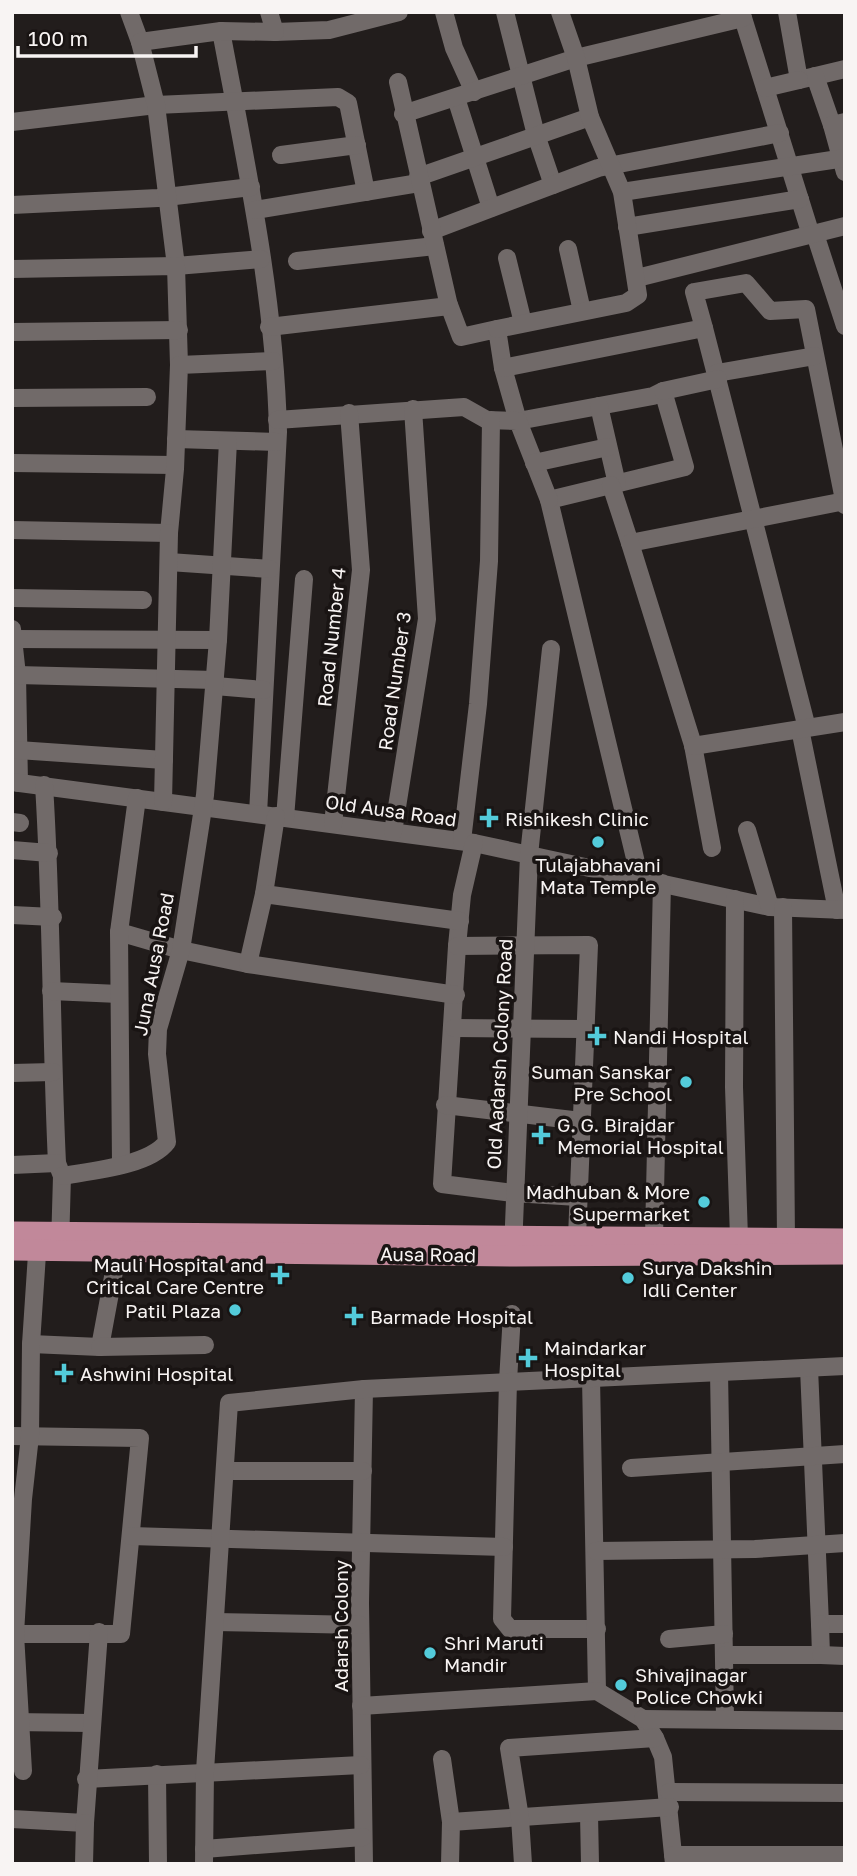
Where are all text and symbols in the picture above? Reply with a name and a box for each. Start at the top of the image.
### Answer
scale bar [18,14,196,58]
text: 100 m [28,25,88,51]
street label: Road Number 4 [312,566,350,708]
street label: Road Number 3 [373,610,415,752]
street label: Old Ausa Road [324,789,458,831]
place label: Rishikesh Clinic [505,807,649,830]
marker: Rishikesh Clinic [479,808,499,828]
marker: Tulajabhavani Mata Temple [590,834,606,850]
place label: Tulajabhavani Mata Temple [535,853,661,898]
street label: Juna Ausa Road [128,891,178,1037]
street label: Old Aadarsh Colony Road [481,938,517,1170]
place label: Nandi Hospital [613,1025,749,1048]
marker: Nandi Hospital [587,1026,607,1046]
place label: Suman Sanskar Pre School [531,1060,673,1105]
marker: Suman Sanskar Pre School [678,1074,694,1090]
place label: G. G. Birajdar Memorial Hospital [557,1113,724,1158]
marker: G. G. Birajdar Memorial Hospital [531,1125,551,1145]
place label: Madhuban & More Supermarket [526,1180,690,1225]
marker: Madhuban & More Supermarket [696,1194,712,1210]
street label: Ausa Road [380,1242,476,1266]
place label: Mauli Hospital and Critical Care Centre [86,1253,264,1298]
place label: Surya Dakshin Idli Center [642,1256,773,1301]
marker: Mauli Hospital and Critical Care Centre [270,1265,290,1285]
marker: Surya Dakshin Idli Center [620,1270,636,1286]
place label: Patil Plaza [125,1299,221,1322]
marker: Patil Plaza [227,1302,243,1318]
place label: Barmade Hospital [370,1305,533,1328]
marker: Barmade Hospital [344,1306,364,1326]
place label: Maindarkar Hospital [544,1336,647,1381]
marker: Maindarkar Hospital [518,1348,538,1368]
place label: Ashwini Hospital [80,1362,233,1385]
marker: Ashwini Hospital [54,1363,74,1383]
street label: Adarsh Colony [329,1559,352,1692]
place label: Shri Maruti Mandir [444,1631,544,1676]
marker: Shri Maruti Mandir [422,1645,438,1661]
place label: Shivajinagar Police Chowki [635,1663,763,1708]
marker: Shivajinagar Police Chowki [613,1677,629,1693]

